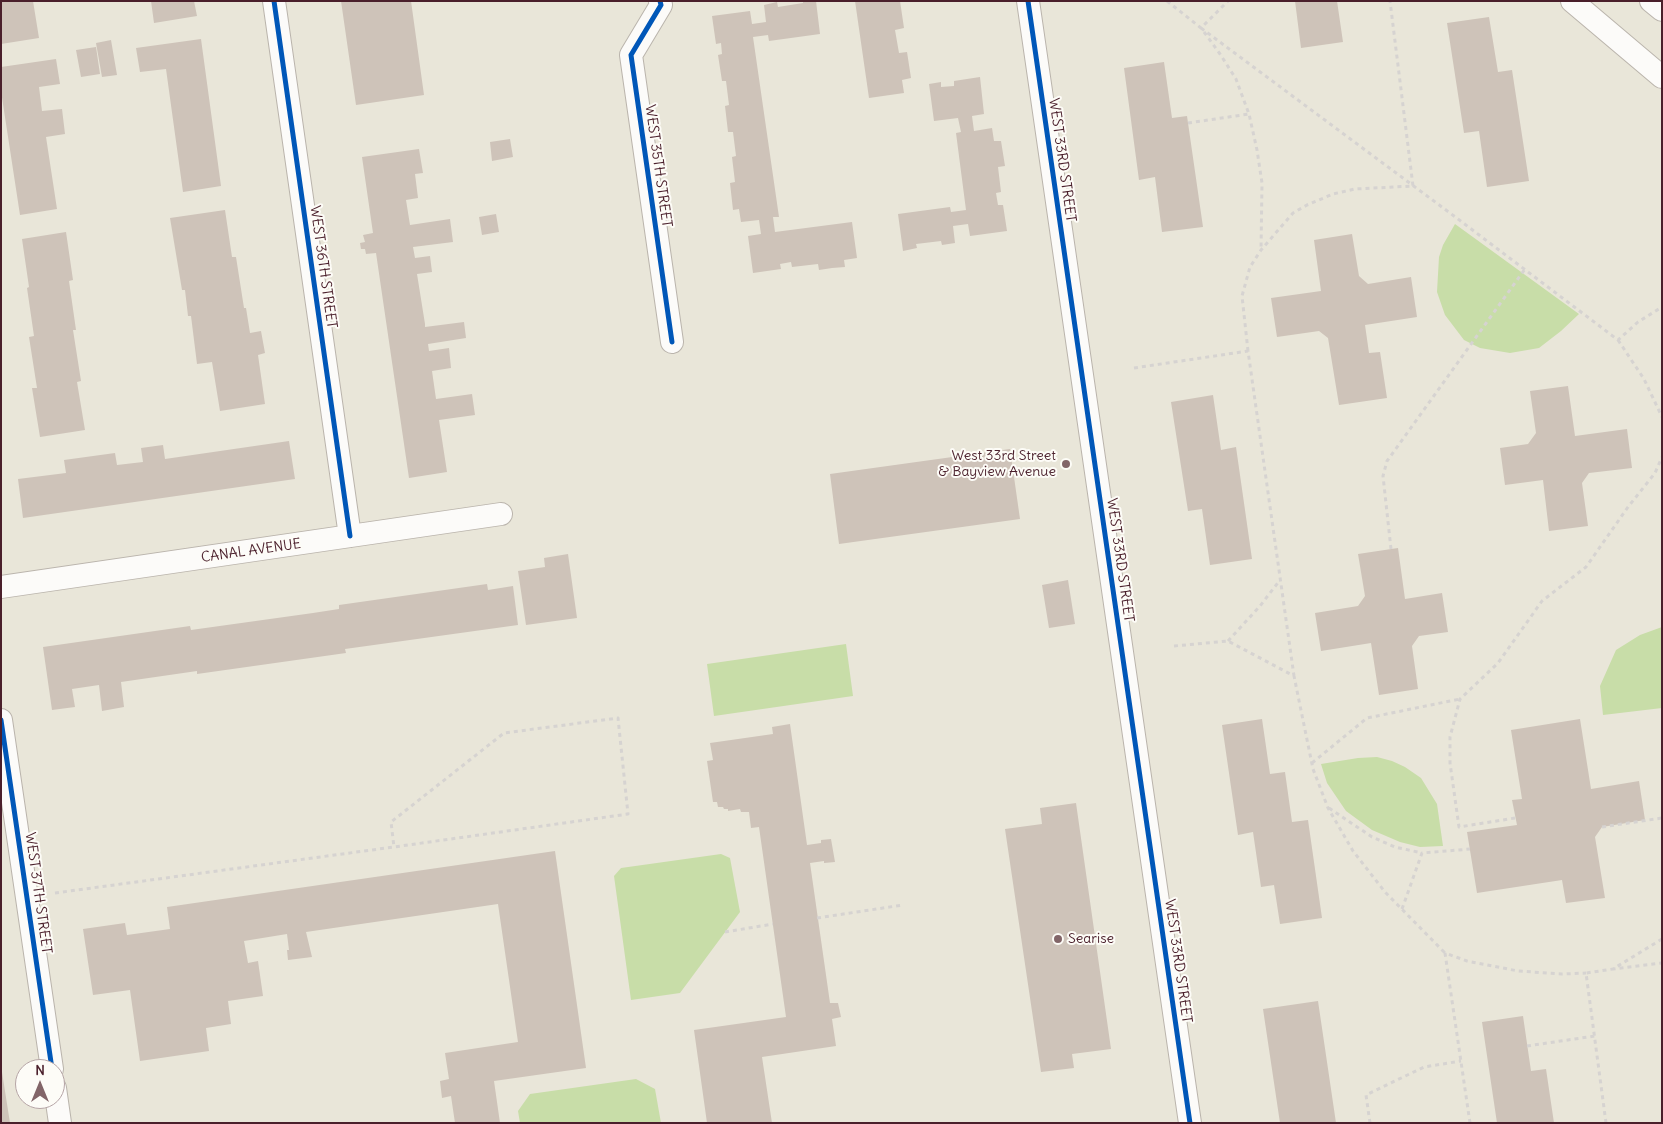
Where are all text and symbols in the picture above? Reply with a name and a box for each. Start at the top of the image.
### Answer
street label: WEST 33RD STREET [1045,97,1079,223]
street label: WEST 35TH STREET [641,104,675,228]
street label: WEST 36TH STREET [306,205,340,329]
place label: West 33rd Street & Bayview Avenue [938,448,1056,481]
marker: West 33rd Street & Bayview Avenue [1060,458,1072,470]
street label: WEST 33RD STREET [1103,497,1137,623]
street label: CANAL AVENUE [200,536,302,566]
street label: WEST 37TH STREET [21,831,55,955]
street label: WEST 33RD STREET [1161,898,1195,1024]
place label: Searise [1068,931,1114,947]
marker: Searise [1052,933,1064,945]
north arrow [15,1059,65,1109]
text: N [35,1061,45,1079]

